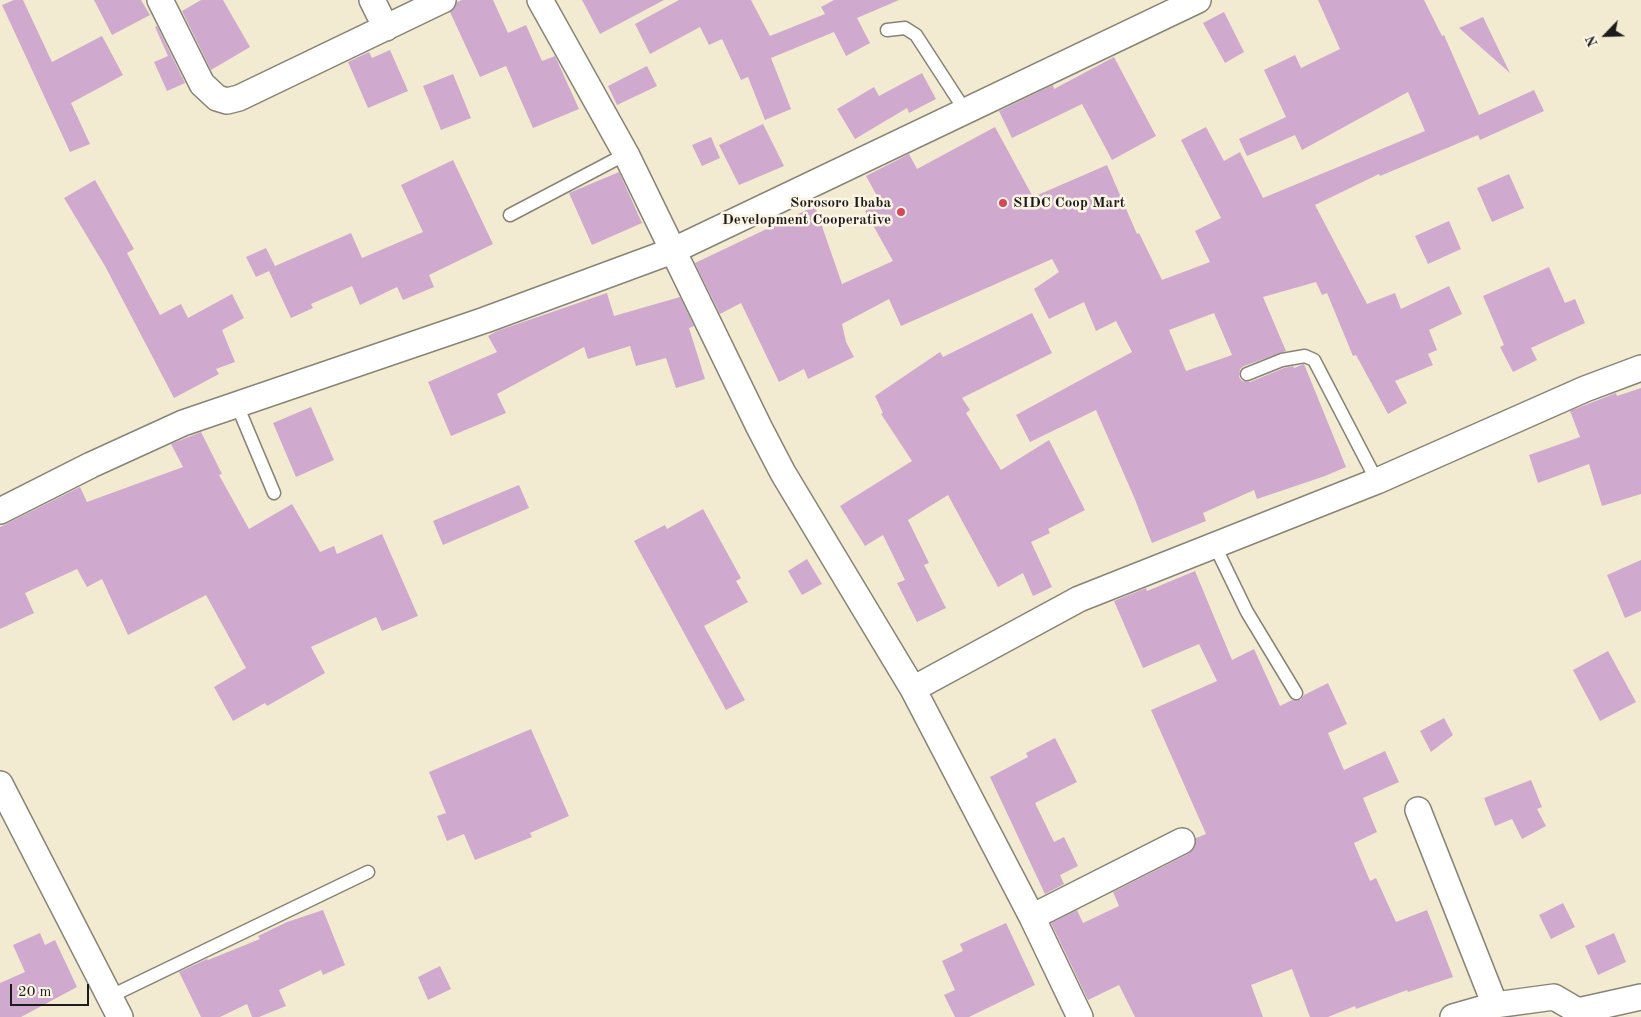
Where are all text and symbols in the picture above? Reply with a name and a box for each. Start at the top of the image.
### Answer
north arrow [1581,10,1631,60]
text: N [1584,33,1601,49]
place label: Sorosoro Ibaba Development Cooperative [722,194,891,229]
place label: SIDC Coop Mart [1013,194,1125,212]
marker: SIDC Coop Mart [997,197,1009,209]
marker: Sorosoro Ibaba Development Cooperative [895,206,907,218]
scale bar [12,974,91,1006]
text: 20 m [18,985,52,1000]

